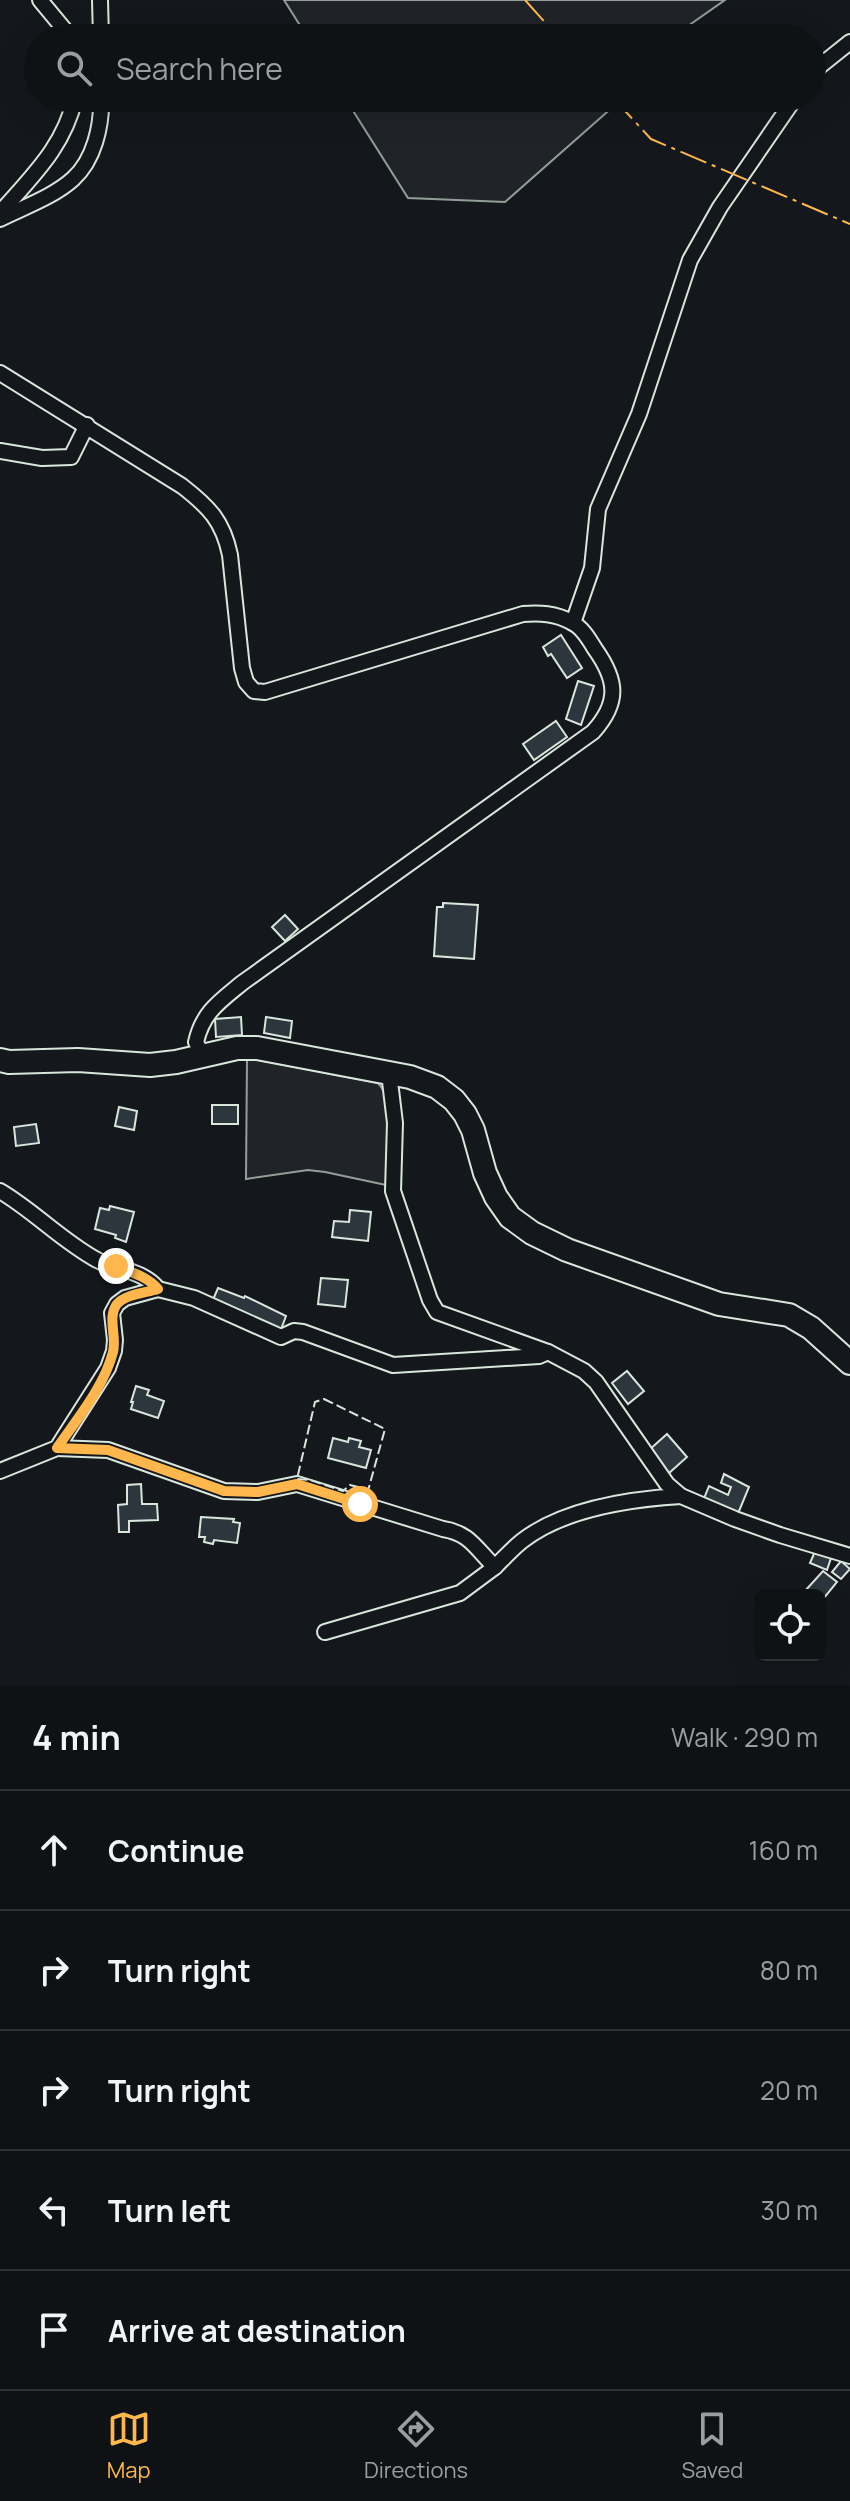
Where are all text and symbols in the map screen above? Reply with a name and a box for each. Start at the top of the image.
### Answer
search box [24,24,826,112]
icon: search [52,46,96,90]
text: Search here [116,48,283,89]
route end [98,1248,134,1284]
route start [342,1486,378,1522]
map controls [754,1589,826,1661]
button: locate [754,1589,826,1661]
text: 4 min [32,1714,121,1760]
text: Walk · 290 m [671,1719,818,1755]
icon: ahead [32,1828,76,1872]
text: Continue [108,1830,244,1871]
text: 160 m [749,1832,818,1868]
icon: right [32,1948,76,1992]
text: Turn right [108,1950,251,1991]
text: 80 m [760,1952,818,1988]
icon: right [32,2068,76,2112]
text: Turn right [108,2070,251,2111]
text: 20 m [760,2072,818,2108]
icon: left [32,2188,76,2232]
text: Turn left [108,2190,231,2231]
text: 30 m [761,2192,818,2228]
icon: arrive [32,2308,76,2352]
text: Arrive at destination [108,2310,406,2351]
tab: Map [107,2407,151,2485]
tab: Directions [364,2407,468,2485]
tab: Saved [681,2407,743,2485]

